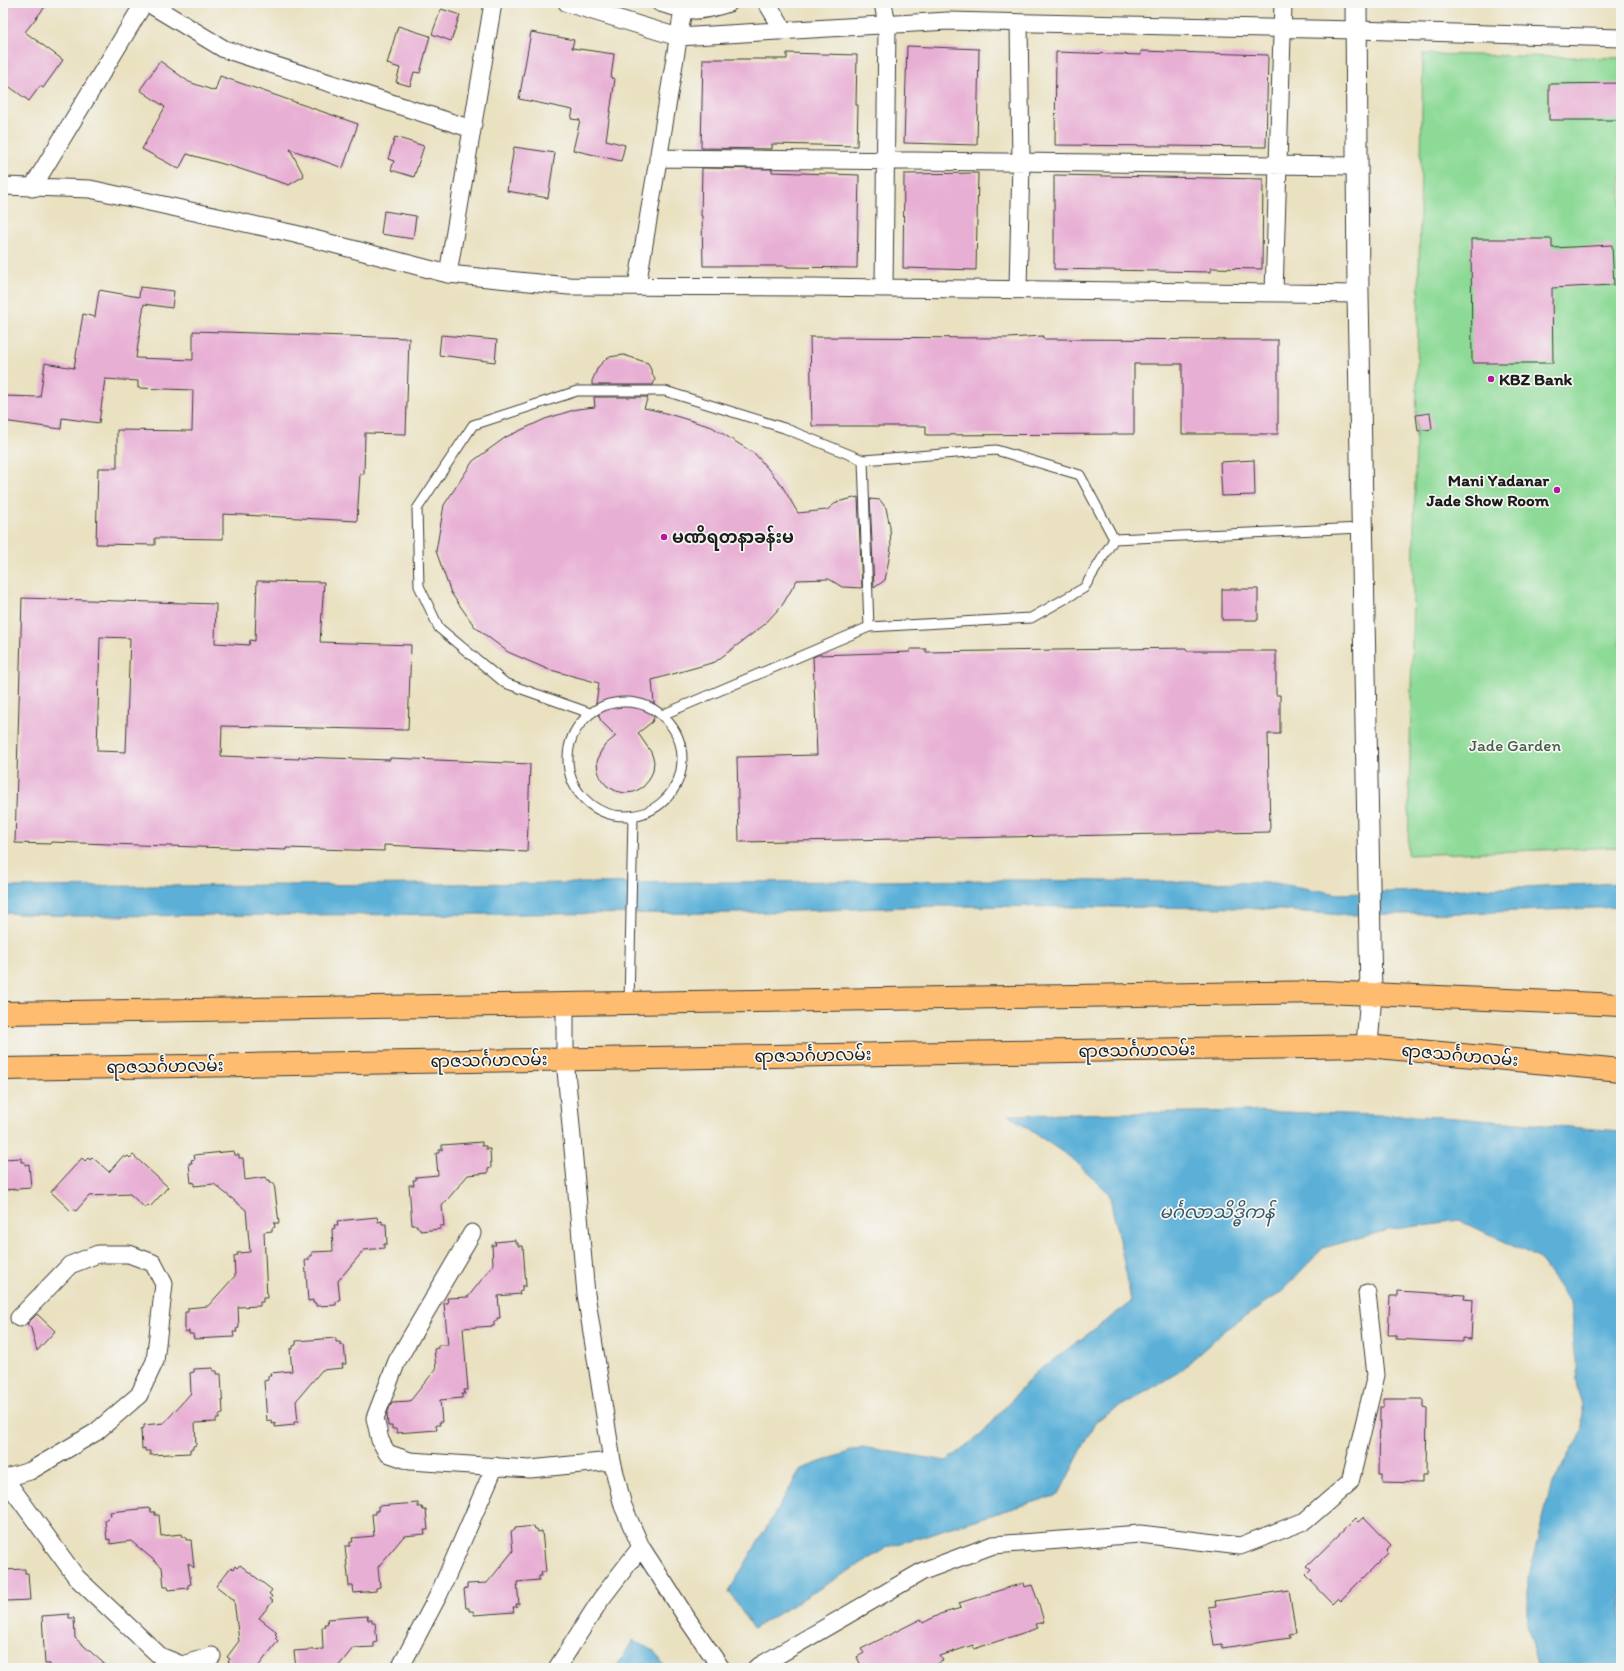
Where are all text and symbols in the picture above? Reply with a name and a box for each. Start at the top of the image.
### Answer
place label: KBZ Bank [1499,369,1573,389]
marker: KBZ Bank [1486,374,1496,384]
place label: Mani Yadanar Jade Show Room [1426,470,1550,510]
marker: Mani Yadanar Jade Show Room [1552,485,1562,495]
place label: မဏိရတနာခန်းမ [672,525,794,551]
marker: မဏိရတနာခန်းမ [659,532,669,542]
park label: Jade Garden [1469,735,1561,755]
street label: ရာဇသင်္ဂဟလမ်း [1078,1038,1196,1065]
street label: ရာဇသင်္ဂဟလမ်း [1400,1039,1519,1074]
street label: ရာဇသင်္ဂဟလမ်း [754,1043,872,1070]
street label: ရာဇသင်္ဂဟလမ်း [430,1048,548,1075]
street label: ရာဇသင်္ဂဟလမ်း [106,1054,224,1081]
water label: မင်္ဂလာသိဒ္ဓိကန် [1160,1199,1277,1227]

